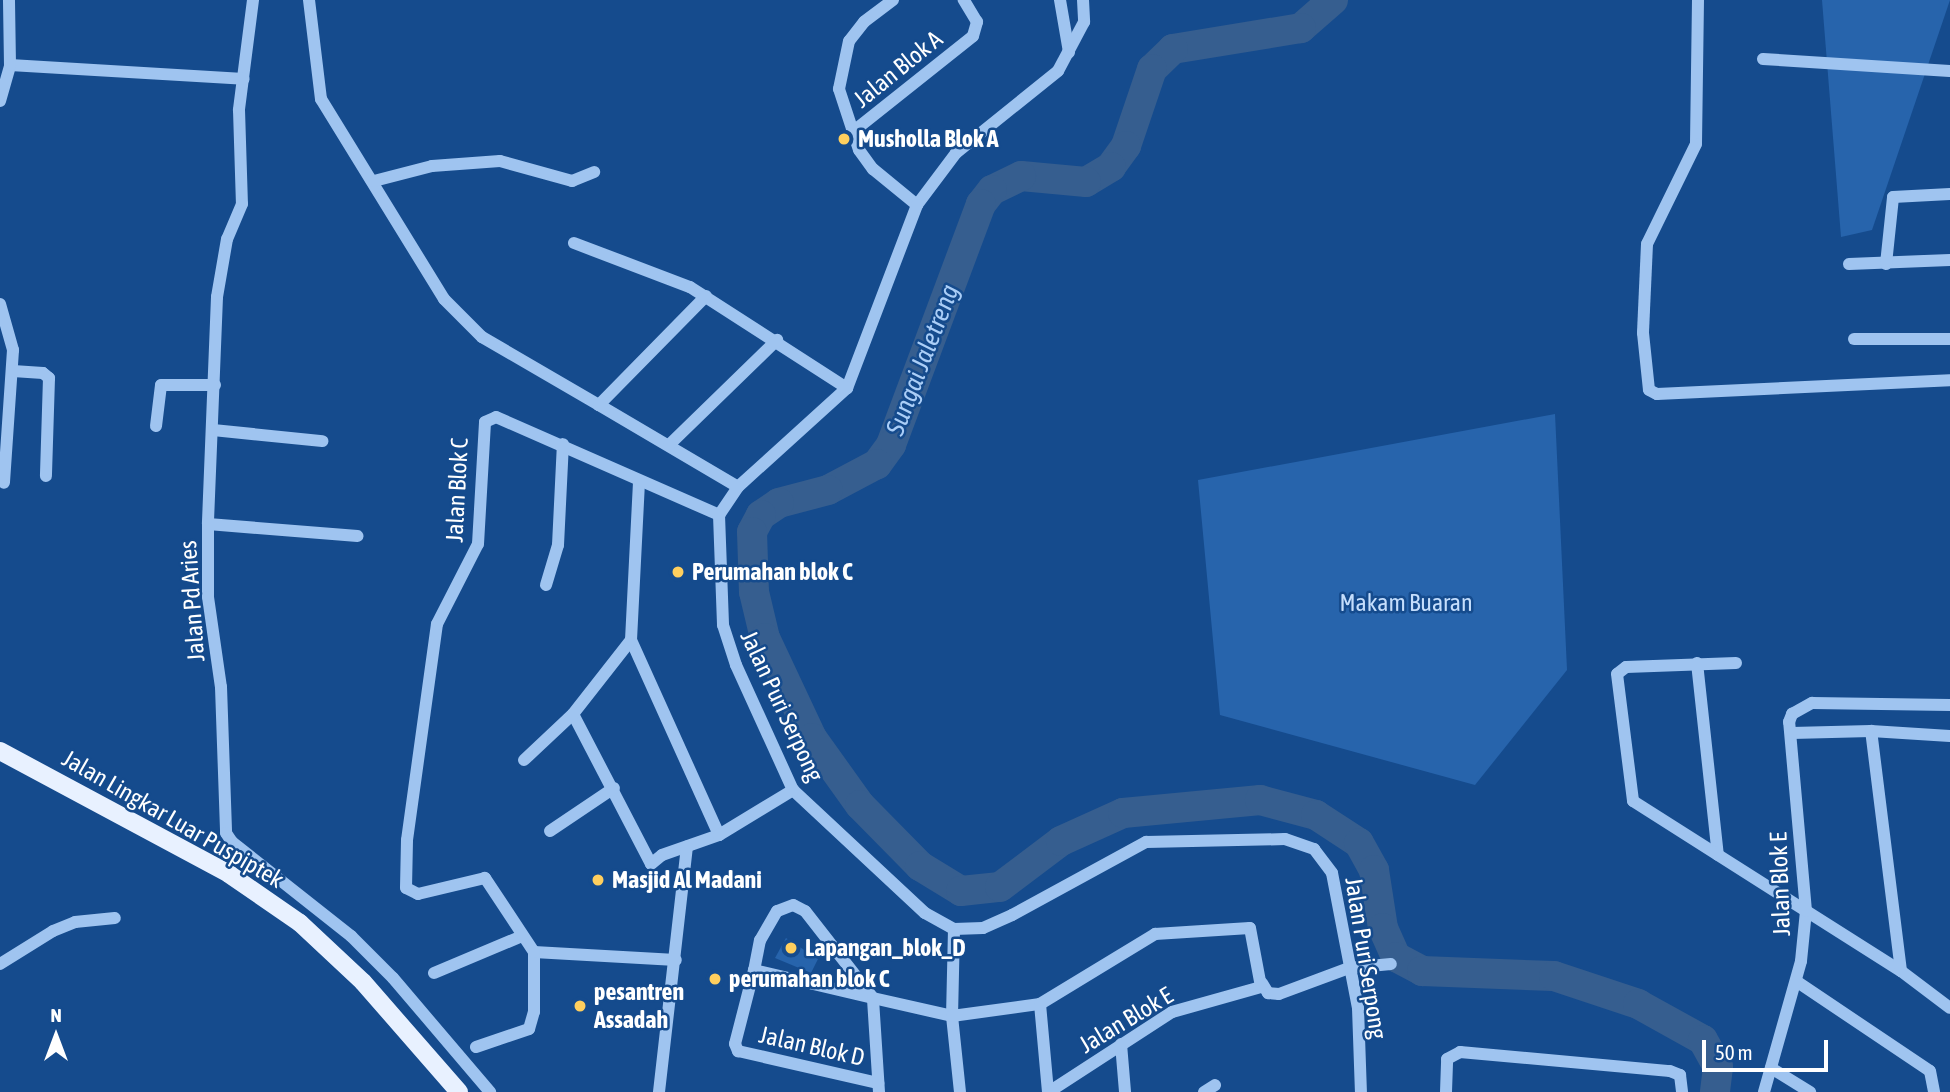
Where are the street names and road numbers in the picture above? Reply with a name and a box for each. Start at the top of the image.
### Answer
street label: Jalan Blok A [848,25,948,113]
street label: Jalan Blok C [440,437,474,543]
street label: Jalan Pd Aries [173,540,211,662]
street label: Jalan Puri Serpong [734,626,830,786]
street label: Jalan Lingkar Luar Puspiptek [57,744,289,894]
street label: Jalan Blok E [1764,831,1796,937]
street label: Jalan Puri Serpong [1339,875,1393,1041]
street label: Jalan Blok E [1074,981,1178,1059]
street label: Jalan Blok D [756,1020,868,1072]

